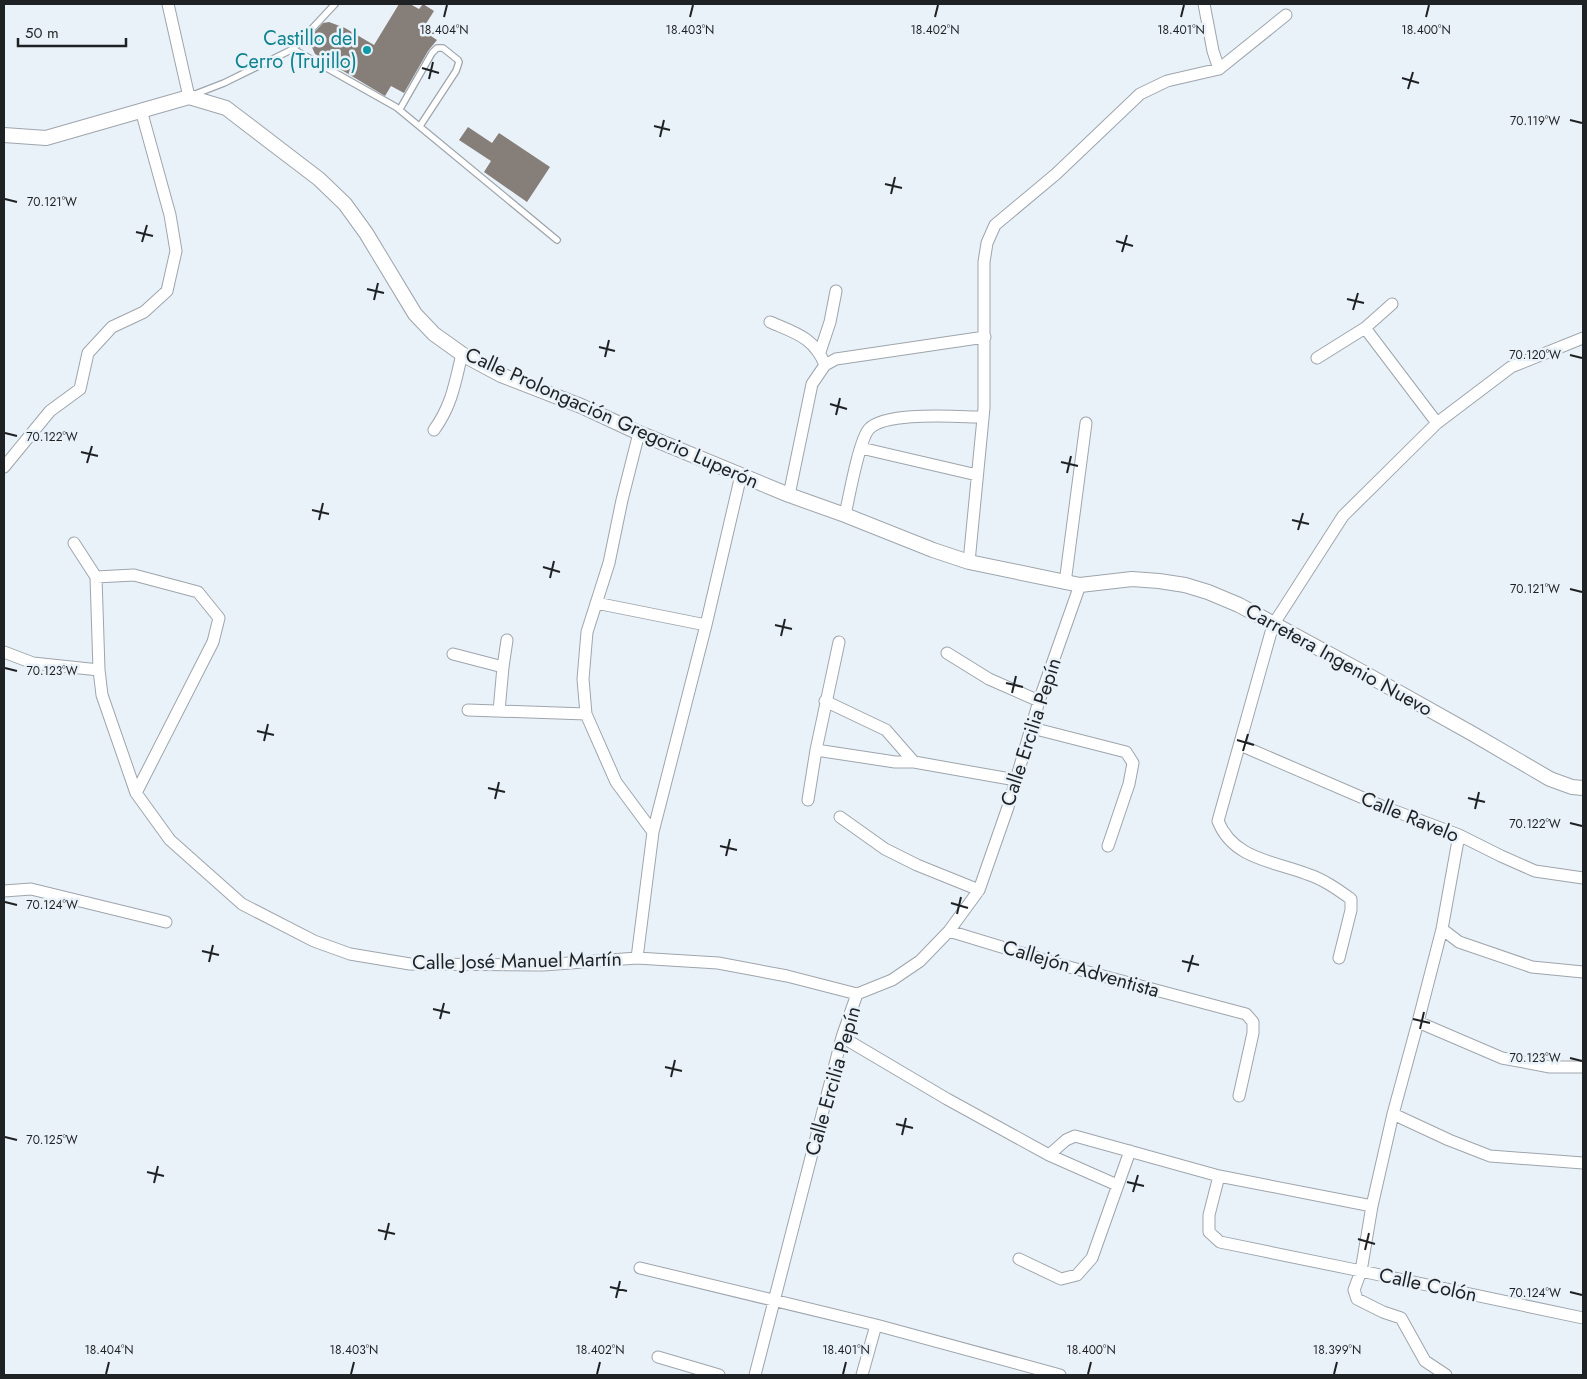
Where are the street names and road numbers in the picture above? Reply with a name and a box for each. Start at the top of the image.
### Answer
street label: Calle Prolongación Gregorio Luperón [461,340,763,496]
street label: Carretera Ingenio Nuevo [1240,596,1438,724]
street label: Calle Ercilia Pepín [993,654,1069,810]
street label: Calle Ravelo [1356,784,1464,850]
street label: Callejón Adventista [999,933,1163,1005]
street label: Calle José Manuel Martín [412,945,622,977]
street label: Calle Ercilia Pepín [798,1003,868,1159]
street label: Calle Colón [1376,1260,1480,1310]

